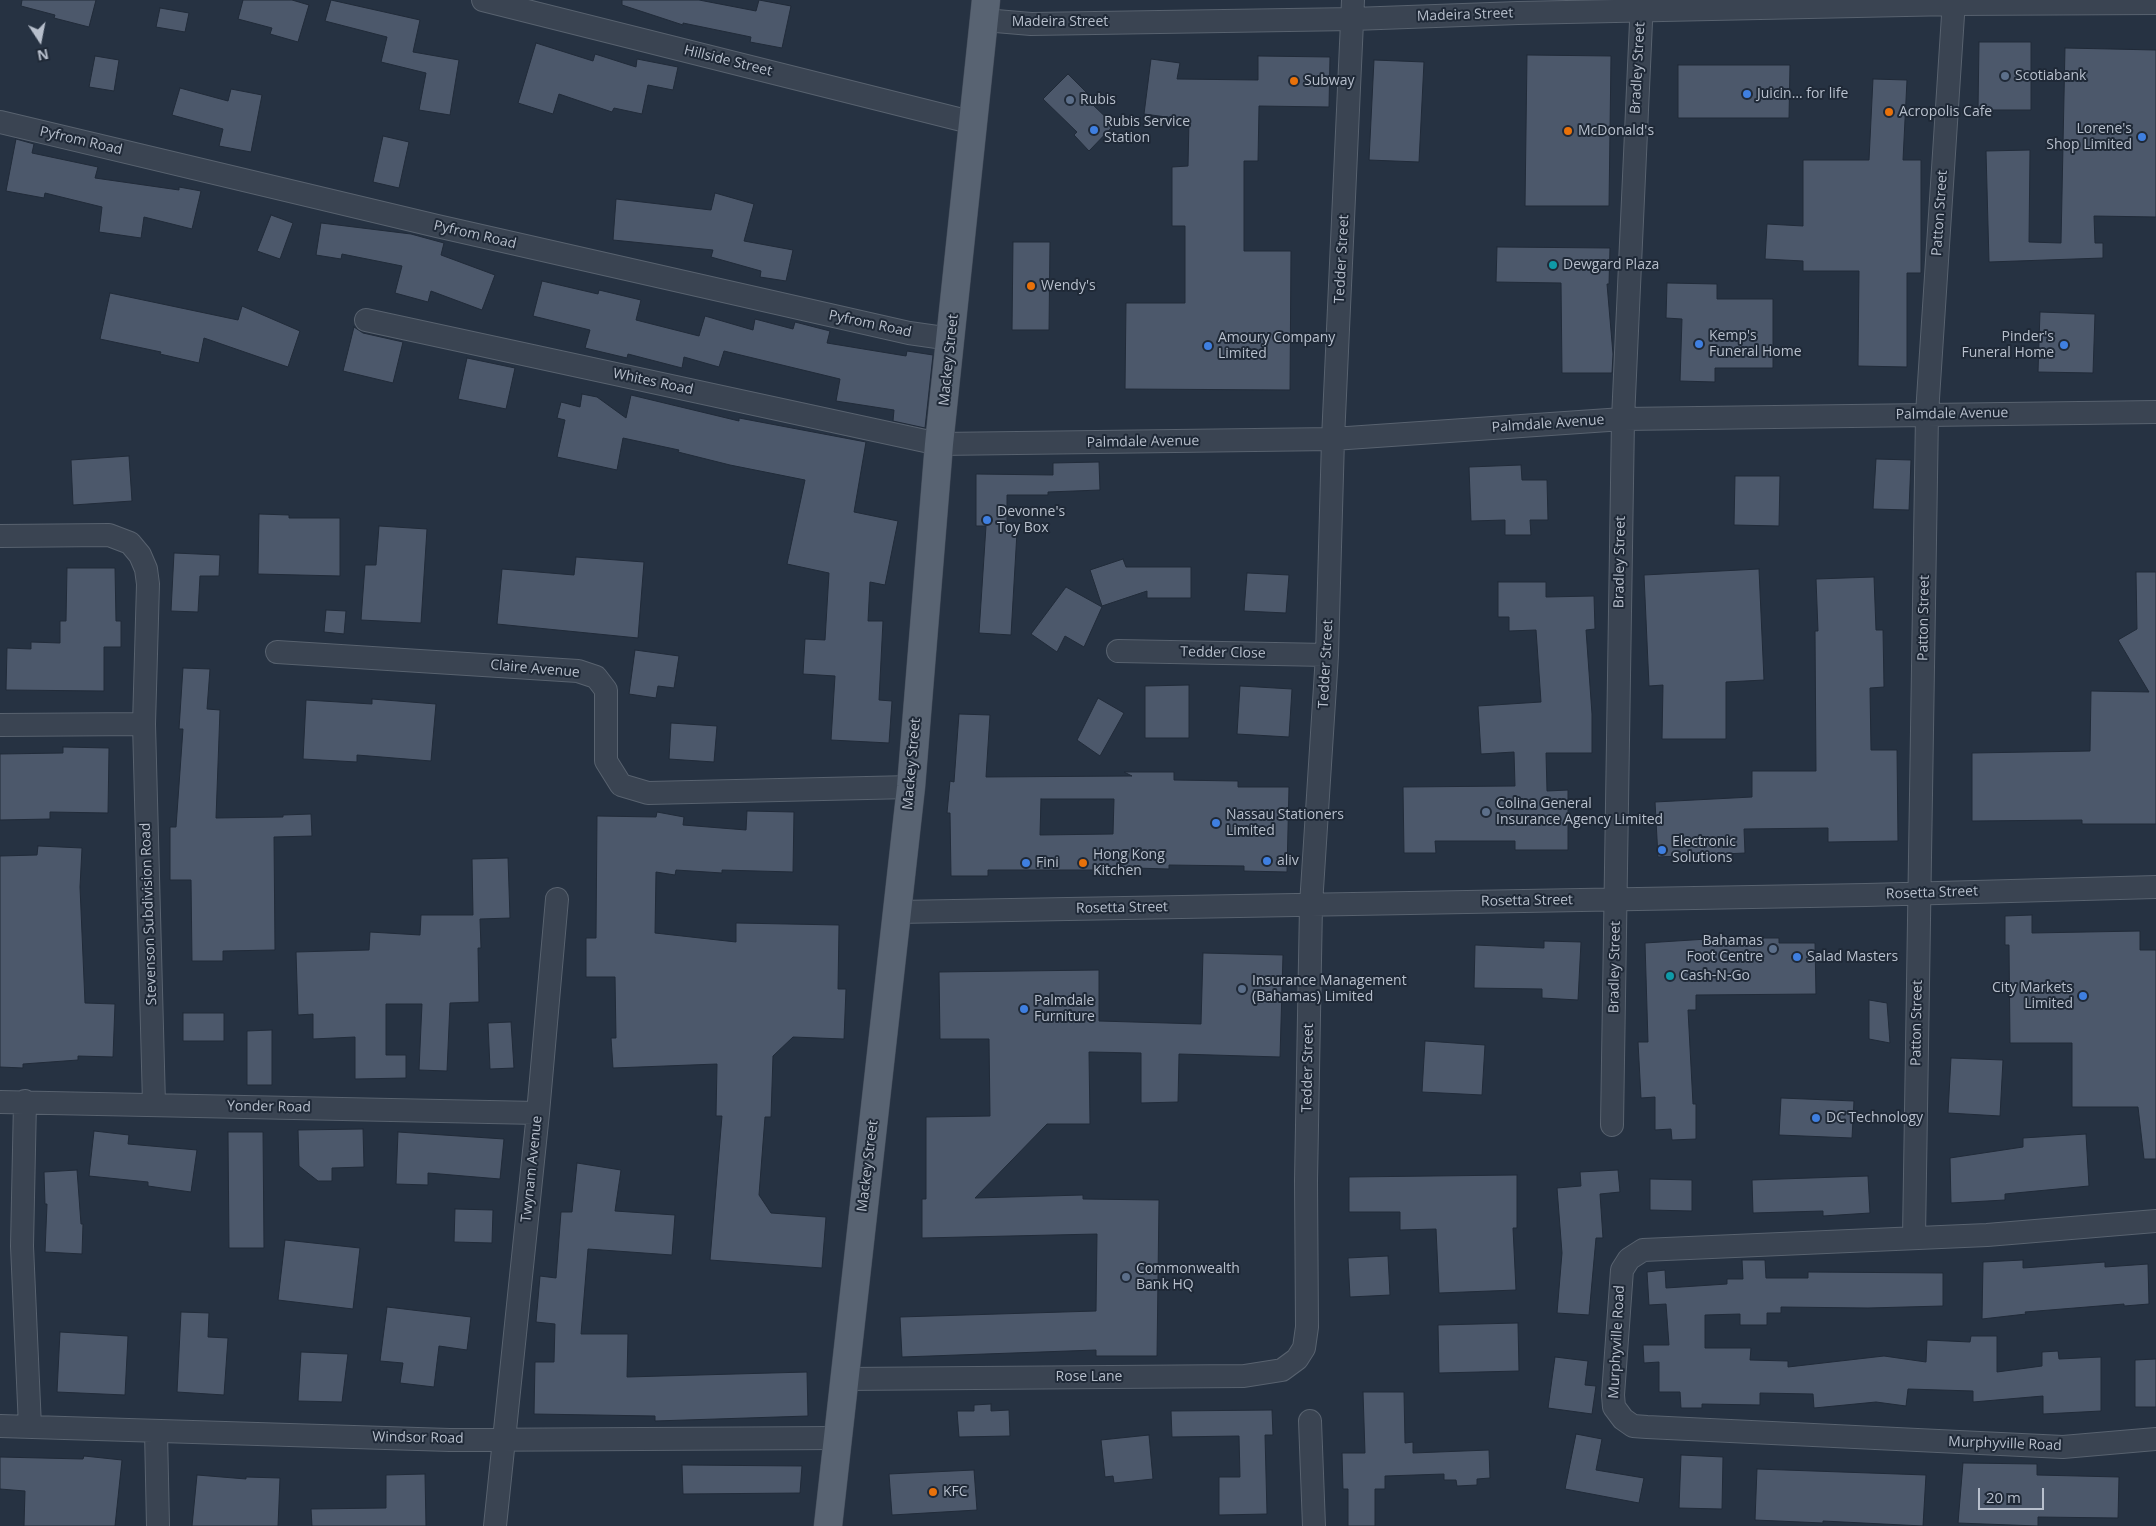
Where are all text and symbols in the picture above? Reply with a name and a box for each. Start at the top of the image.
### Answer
street label: Madeira Street [1416,5,1514,25]
street label: Madeira Street [1012,14,1108,30]
north arrow [15,15,65,65]
street label: Bradley Street [1627,21,1649,115]
street label: Hillside Street [682,42,774,80]
text: N [36,45,50,66]
place label: Scotiabank [2015,68,2086,84]
marker: Scotiabank [1999,70,2011,82]
place label: Subway [1304,73,1354,89]
marker: Subway [1288,75,1300,87]
place label: Juicin… for life [1757,86,1848,102]
marker: Juicin… for life [1741,88,1753,100]
place label: Rubis [1080,92,1116,108]
marker: Rubis [1064,94,1076,106]
place label: Acropolis Cafe [1899,104,1992,120]
marker: Acropolis Cafe [1883,106,1895,118]
place label: Rubis Service Station [1104,114,1190,146]
place label: Lorene's Shop Limited [2046,121,2132,154]
street label: Pyfrom Road [38,123,124,159]
place label: McDonald's [1578,123,1654,139]
marker: Rubis Service Station [1088,124,1100,136]
marker: McDonald's [1562,125,1574,137]
marker: Lorene's Shop Limited [2136,131,2148,143]
street label: Patton Street [1929,170,1951,256]
street label: Tedder Street [1331,214,1353,304]
street label: Pyfrom Road [432,217,518,253]
place label: Dewgard Plaza [1563,257,1659,273]
marker: Dewgard Plaza [1547,259,1559,271]
place label: Wendy's [1041,278,1096,294]
marker: Wendy's [1025,280,1037,292]
street label: Pyfrom Road [827,307,913,341]
street label: Mackey Street [936,313,962,407]
place label: Kemp's Funeral Home [1709,328,1801,361]
place label: Pinder's Funeral Home [1962,329,2054,362]
place label: Amoury Company Limited [1218,330,1335,362]
marker: Kemp's Funeral Home [1693,338,1705,350]
marker: Pinder's Funeral Home [2058,339,2070,351]
marker: Amoury Company Limited [1202,340,1214,352]
street label: Whites Road [611,365,695,399]
street label: Palmdale Avenue [1895,405,2009,423]
street label: Palmdale Avenue [1491,412,1605,436]
street label: Palmdale Avenue [1086,433,1200,451]
place label: Devonne's Toy Box [997,504,1065,536]
marker: Devonne's Toy Box [981,514,993,526]
street label: Bradley Street [1611,516,1629,608]
street label: Patton Street [1915,575,1933,661]
street label: Tedder Street [1315,619,1337,709]
street label: Tedder Close [1180,644,1266,662]
street label: Claire Avenue [490,657,580,681]
street label: Mackey Street [900,717,924,811]
place label: Colina General Insurance Agency Limited [1496,796,1663,829]
marker: Colina General Insurance Agency Limited [1480,806,1492,818]
place label: Nassau Stationers Limited [1226,807,1344,840]
marker: Nassau Stationers Limited [1210,817,1222,829]
street label: Stevenson Subdivision Road [137,822,161,1006]
place label: Electronic Solutions [1672,834,1736,866]
marker: Electronic Solutions [1656,844,1668,856]
place label: Hong Kong Kitchen [1093,847,1165,880]
place label: aliv [1277,853,1299,869]
place label: Fini [1036,855,1059,871]
marker: aliv [1261,855,1273,867]
marker: Fini [1020,857,1032,869]
marker: Hong Kong Kitchen [1077,857,1089,869]
street label: Rosetta Street [1886,883,1978,903]
street label: Rosetta Street [1481,892,1573,910]
street label: Rosetta Street [1076,899,1168,917]
street label: Bradley Street [1606,921,1624,1013]
place label: Bahamas Foot Centre [1686,933,1763,966]
marker: Bahamas Foot Centre [1767,943,1779,955]
place label: Salad Masters [1807,949,1898,965]
marker: Salad Masters [1791,951,1803,963]
place label: Cash-N-Go [1680,968,1750,984]
marker: Cash-N-Go [1664,970,1676,982]
place label: Insurance Management (Bahamas) Limited [1252,973,1407,1006]
street label: Patton Street [1908,980,1926,1066]
place label: City Markets Limited [1992,980,2073,1012]
marker: Insurance Management (Bahamas) Limited [1236,983,1248,995]
marker: City Markets Limited [2077,990,2089,1002]
place label: Palmdale Furniture [1034,993,1095,1026]
marker: Palmdale Furniture [1018,1003,1030,1015]
street label: Tedder Street [1299,1023,1317,1113]
street label: Yonder Road [227,1098,311,1116]
place label: DC Technology [1826,1110,1923,1126]
marker: DC Technology [1810,1112,1822,1124]
street label: Twynam Avenue [518,1115,546,1223]
street label: Mackey Street [854,1119,882,1213]
place label: Commonwealth Bank HQ [1136,1261,1240,1294]
marker: Commonwealth Bank HQ [1120,1271,1132,1283]
street label: Murphyville Road [1606,1285,1628,1399]
street label: Rose Lane [1056,1369,1122,1385]
street label: Windsor Road [372,1429,464,1447]
street label: Murphyville Road [1948,1434,2062,1454]
scale bar [1981,1478,2047,1510]
place label: KFC [943,1484,968,1500]
marker: KFC [927,1486,939,1498]
text: 20 m [1986,1487,2021,1507]

